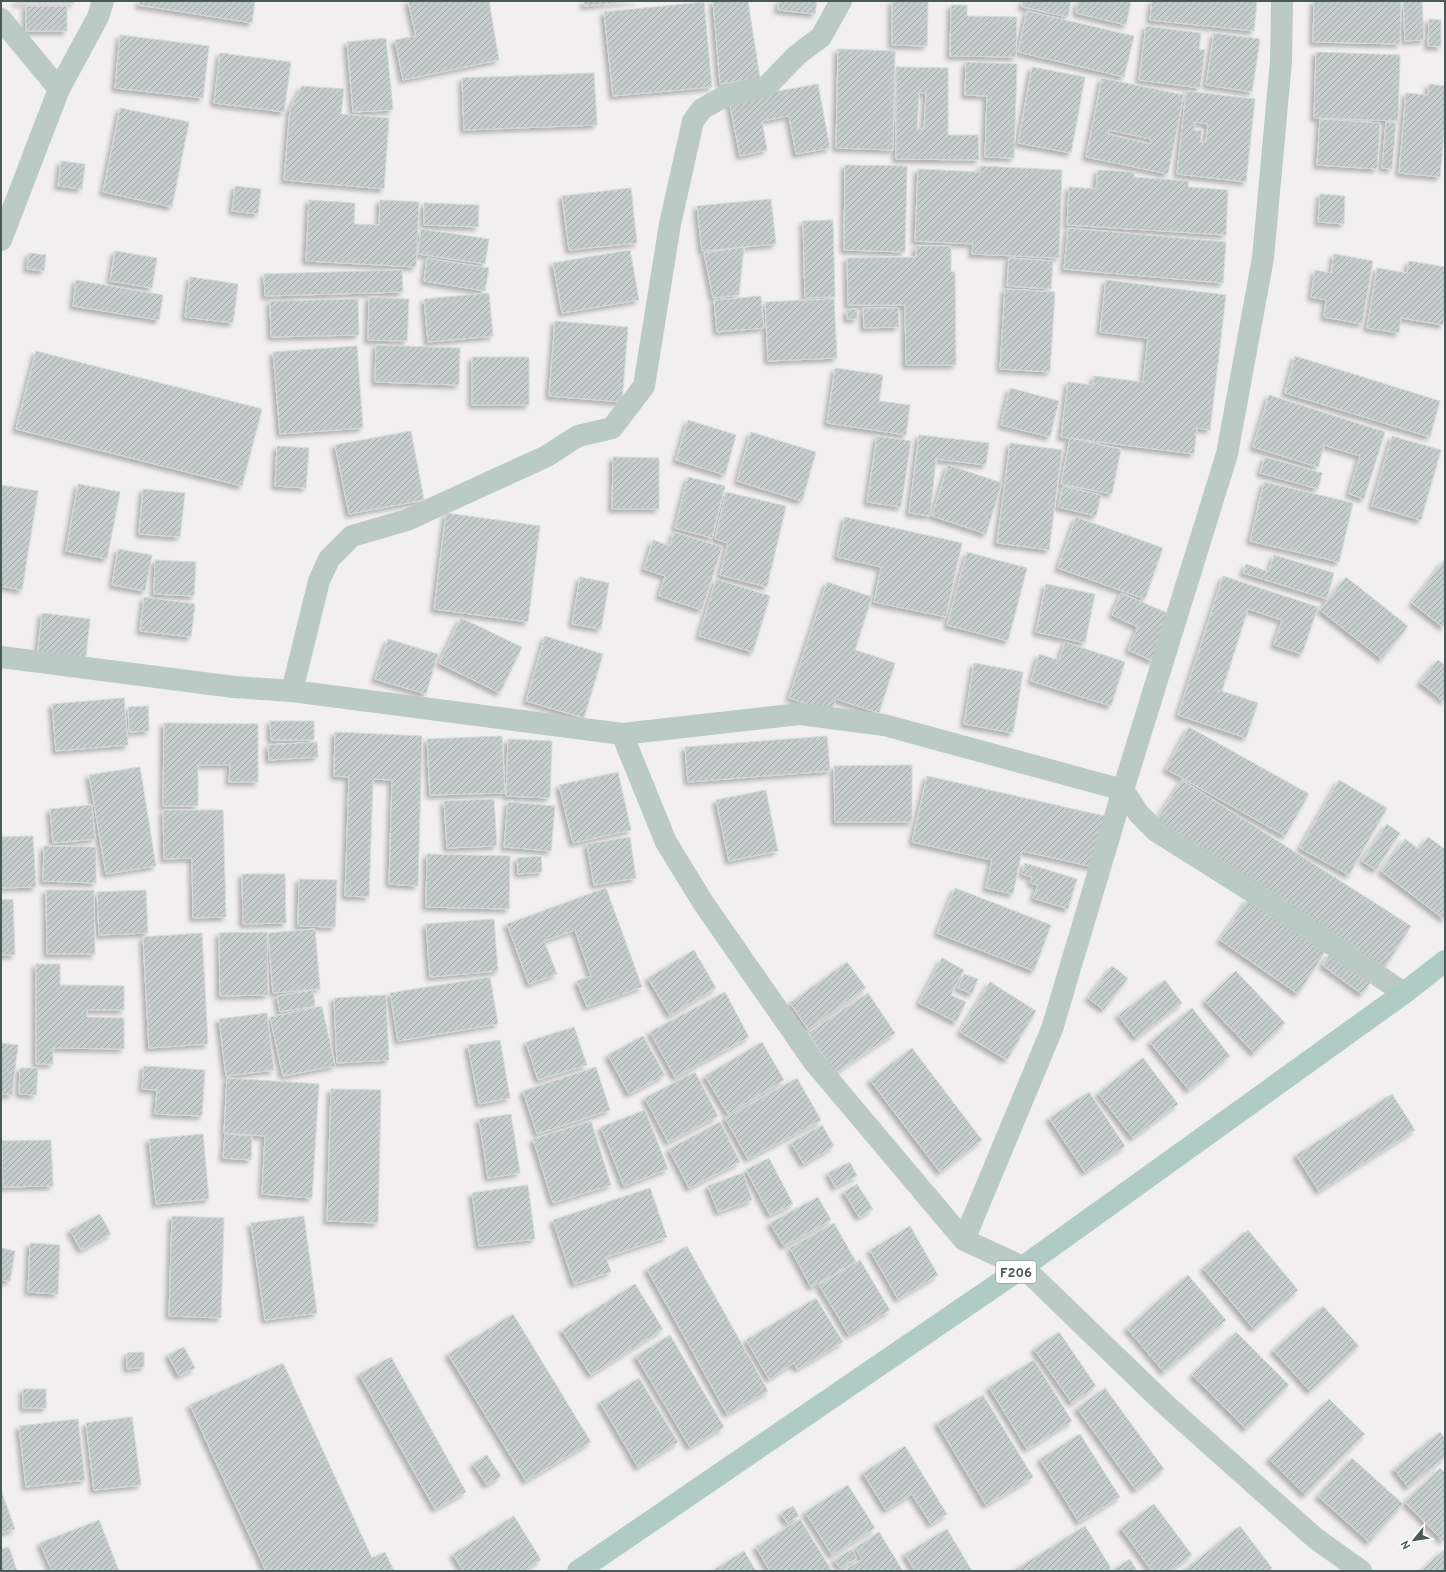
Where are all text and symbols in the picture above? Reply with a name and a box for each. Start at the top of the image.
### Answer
road number: F206 [996,1261,1036,1283]
north arrow [1394,1520,1434,1560]
text: N [1398,1538,1414,1551]

